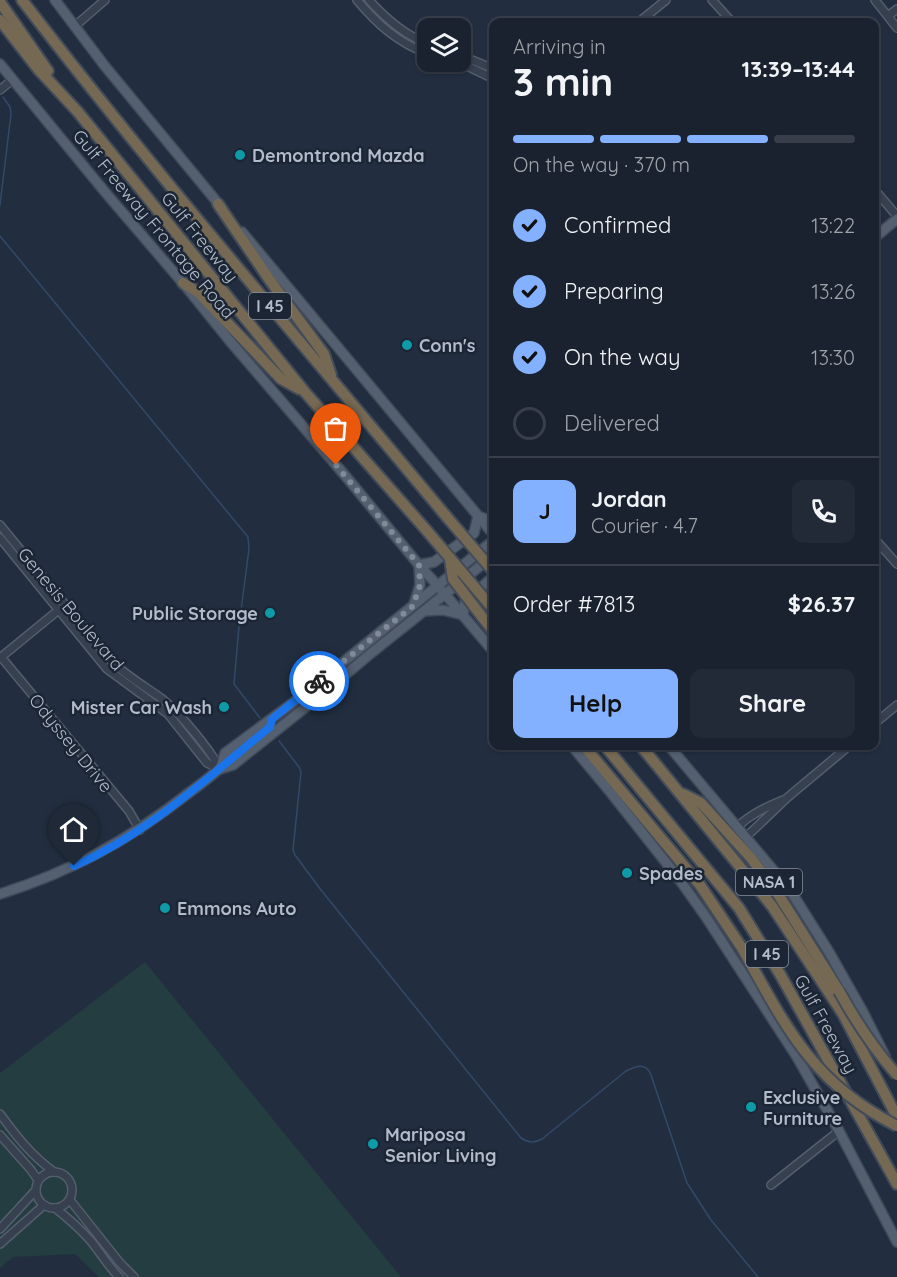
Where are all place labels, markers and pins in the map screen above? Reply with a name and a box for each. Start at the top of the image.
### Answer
place label: Demontrond Mazda [252,144,424,167]
marker: Demontrond Mazda [233,148,247,162]
place label: Conn's [419,334,476,357]
marker: Conn's [400,338,414,352]
pin [310,403,361,465]
place label: Public Storage [132,602,258,625]
marker: Public Storage [263,606,277,620]
place label: Mister Car Wash [71,696,212,719]
marker: Mister Car Wash [217,700,231,714]
pin [48,804,99,866]
place label: Spades [639,862,703,885]
marker: Spades [620,866,634,880]
place label: Emmons Auto [177,897,297,920]
marker: Emmons Auto [158,901,172,915]
place label: Exclusive Furniture [763,1086,842,1130]
marker: Exclusive Furniture [744,1100,758,1114]
place label: Mariposa Senior Living [385,1123,496,1167]
marker: Mariposa Senior Living [366,1137,380,1151]

